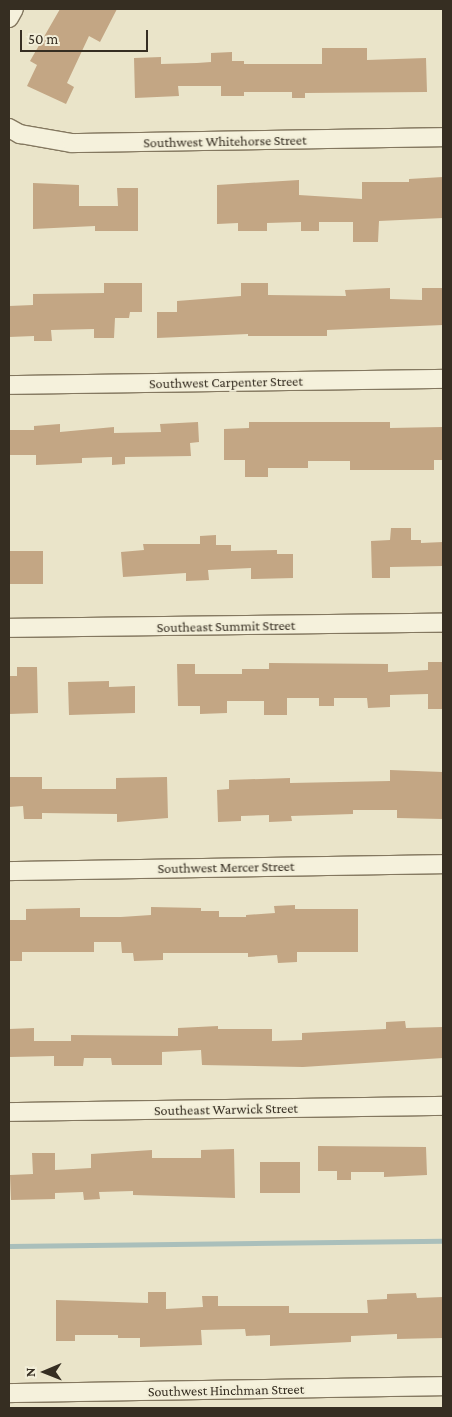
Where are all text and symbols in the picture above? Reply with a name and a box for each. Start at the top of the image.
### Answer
scale bar [22,20,150,52]
text: 50 m [28,31,58,47]
street label: Southwest Whitehorse Street [143,131,307,151]
street label: Southwest Carpenter Street [149,372,303,392]
street label: Southeast Summit Street [157,616,295,636]
street label: Southwest Mercer Street [157,857,295,877]
street label: Southeast Warwick Street [154,1099,298,1119]
north arrow [20,1347,70,1397]
text: N [22,1367,38,1377]
street label: Southwest Hinchman Street [148,1380,304,1400]

